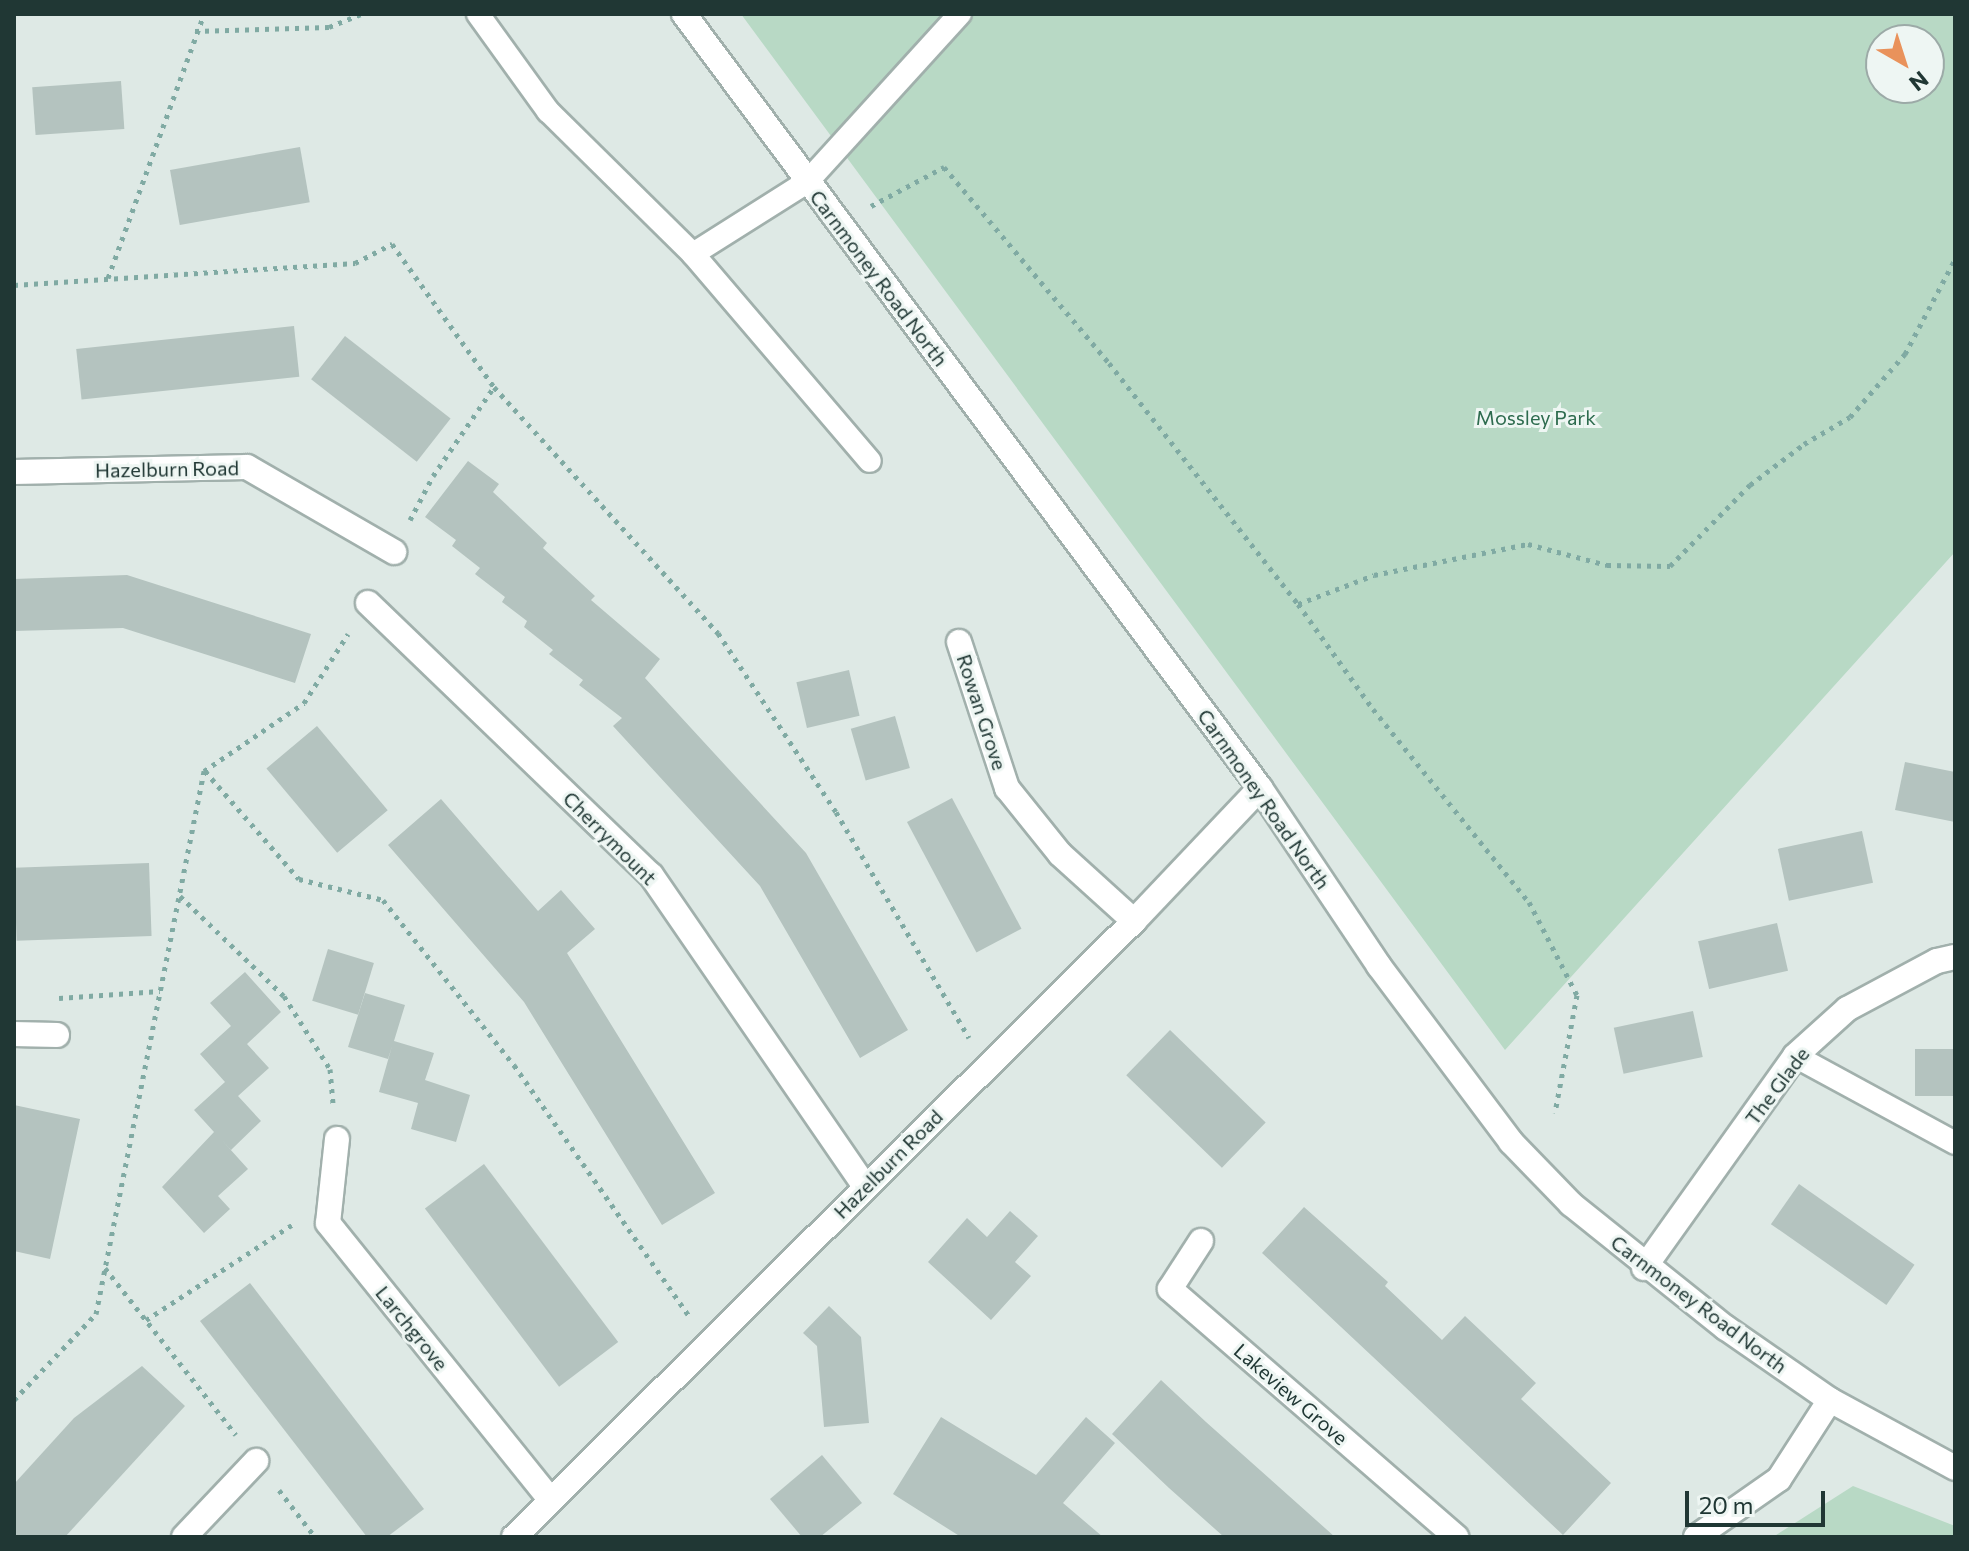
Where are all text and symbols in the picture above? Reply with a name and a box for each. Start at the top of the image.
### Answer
north arrow [1865,24,1945,104]
text: N [1904,66,1934,97]
street label: Carnmoney Road North [805,185,953,371]
park label: Mossley Park [1476,405,1596,429]
street label: Hazelburn Road [95,456,239,482]
street label: Rowan Grove [952,651,1012,773]
street label: Carnmoney Road North [1193,704,1335,894]
street label: Cherrymount [558,786,662,890]
street label: The Glade [1740,1042,1814,1130]
street label: Hazelburn Road [829,1105,947,1223]
street label: Carnmoney Road North [1606,1230,1792,1378]
street label: Larchgrove [371,1281,453,1375]
street label: Lakeview Grove [1229,1338,1353,1450]
scale bar [1689,1475,1829,1525]
text: 20 m [1699,1490,1753,1519]

